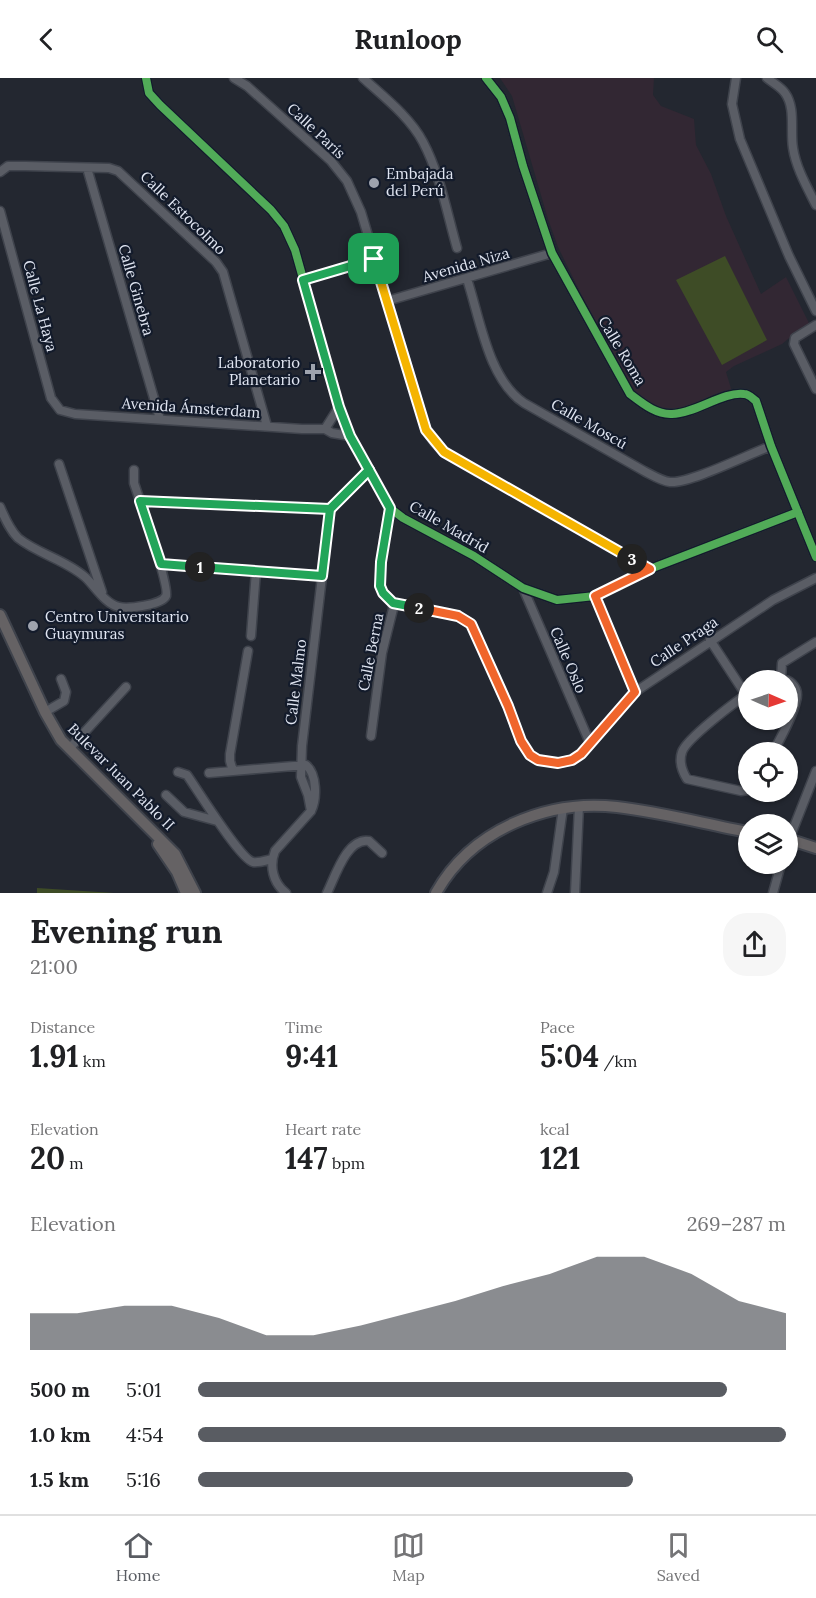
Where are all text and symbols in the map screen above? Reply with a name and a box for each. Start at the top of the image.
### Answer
text: Runloop [354,22,462,56]
icon: back [30,23,63,56]
icon: search [753,23,786,56]
street label: Calle París [283,99,349,162]
place label: Embajada del Perú [386,164,454,200]
street label: Calle Estocolmo [136,167,230,259]
marker: Embajada del Perú [367,176,381,190]
pin [348,233,399,284]
street label: Calle Ginebra [114,242,159,338]
icon: arrive [357,242,390,275]
street label: Avenida Niza [419,243,512,286]
street label: Calle La Haya [19,258,62,354]
street label: Calle Roma [594,313,651,389]
place label: Laboratorio Planetario [218,353,300,389]
marker: Laboratorio Planetario [304,363,322,381]
street label: Avenida Ámsterdam [120,393,261,422]
street label: Calle Moscú [548,394,631,453]
street label: Calle Madrid [406,496,492,557]
pin: 3 [617,544,647,574]
text: 3 [628,549,636,569]
pin: 1 [185,552,215,582]
text: 1 [197,557,203,577]
pin: 2 [404,593,434,623]
text: 2 [415,598,423,618]
place label: Centro Universitario Guaymuras [45,607,189,643]
street label: Calle Berna [354,611,387,693]
street label: Calle Praga [646,612,721,671]
marker: Centro Universitario Guaymuras [26,619,40,633]
street label: Calle Oslo [546,624,591,696]
street label: Calle Malmo [281,638,310,726]
north arrow [738,670,798,730]
map controls [738,670,798,874]
street label: Bulevar Juan Pablo II [64,719,179,834]
button: locate [738,742,798,802]
button: layers [738,814,798,874]
text: Evening run [30,910,222,952]
button: share [723,913,786,976]
text: 21:00 [30,954,78,979]
text: Distance [30,1017,95,1037]
text: Time [285,1017,323,1037]
text: Pace [540,1017,575,1037]
text: 1.91 [30,1037,79,1075]
text: 9:41 [285,1037,338,1075]
text: 5:04 [540,1037,599,1075]
text: km [79,1051,106,1071]
text: /km [599,1051,637,1071]
text: Elevation [30,1119,99,1139]
text: Heart rate [285,1119,361,1139]
text: kcal [540,1119,570,1139]
text: 20 [30,1139,65,1177]
text: 147 [285,1139,328,1177]
text: 121 [540,1139,580,1177]
text: m [65,1153,84,1173]
text: bpm [328,1153,365,1173]
text: Elevation [30,1211,116,1236]
text: 269–287 m [687,1211,786,1236]
text: 500 m [30,1377,90,1402]
text: 5:01 [126,1377,162,1402]
text: 1.0 km [30,1422,91,1447]
text: 4:54 [126,1422,164,1447]
text: 1.5 km [30,1467,89,1492]
text: 5:16 [126,1467,161,1492]
tab: Home [116,1529,160,1585]
tab: Map [392,1529,425,1585]
tab: Saved [657,1529,700,1585]

